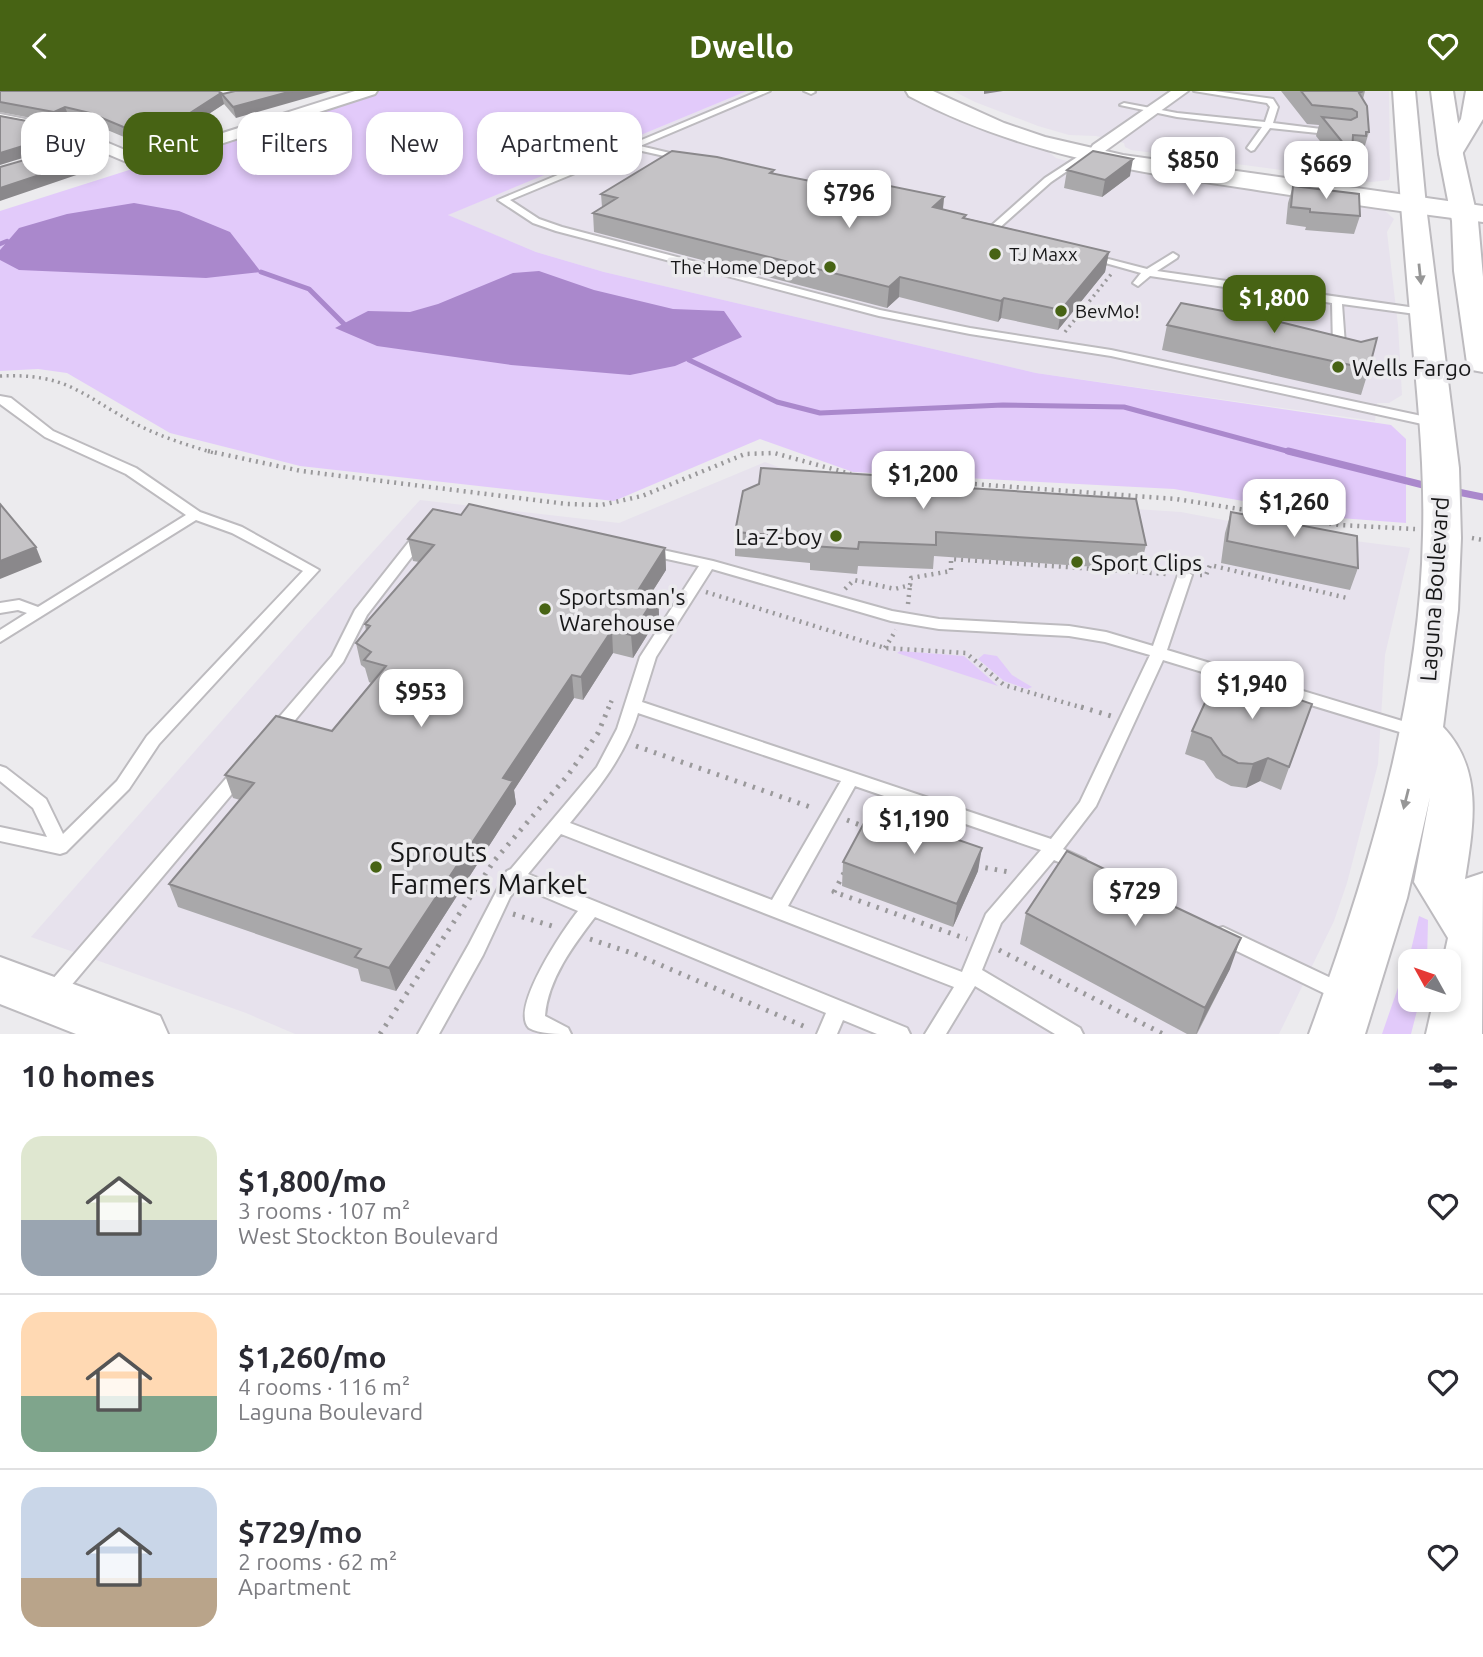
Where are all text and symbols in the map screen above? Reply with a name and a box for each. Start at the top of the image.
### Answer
icon: back [21,27,59,65]
icon: heart [1424,27,1462,65]
text: Dwello [689,28,794,64]
chip: Buy [21,112,109,175]
chip: Rent [123,112,223,175]
chip: Filters [237,112,352,175]
chip: New [366,112,463,175]
chip: Apartment [477,112,642,175]
pin: $850 [1152,137,1234,197]
pin: $669 [1285,141,1367,201]
text: $850 [1167,147,1219,172]
text: $669 [1300,151,1352,176]
pin: $796 [808,171,890,230]
text: $796 [823,180,875,205]
place label: TJ Maxx [1009,243,1078,265]
marker: TJ Maxx [987,246,1003,262]
place label: The Home Depot [671,256,817,278]
marker: The Home Depot [822,259,838,275]
one-way arrow [1414,263,1425,285]
pin: $1,800 [1217,275,1331,335]
text: $1,800 [1239,285,1309,310]
place label: BevMo! [1075,300,1140,322]
marker: BevMo! [1053,303,1069,319]
place label: Wells Fargo [1352,355,1471,380]
marker: Wells Fargo [1330,359,1346,375]
pin: $1,200 [866,451,980,511]
text: $1,200 [888,461,958,486]
pin: $1,260 [1237,479,1351,539]
text: $1,260 [1259,489,1329,514]
street label: Laguna Boulevard [1415,496,1453,682]
place label: La-Z-boy [735,524,822,549]
marker: La-Z-boy [828,528,844,544]
place label: Sport Clips [1091,550,1202,575]
marker: Sport Clips [1069,554,1085,570]
place label: Sportsman's Warehouse [559,584,686,635]
marker: Sportsman's Warehouse [537,601,553,617]
pin: $1,940 [1195,661,1309,721]
pin: $953 [380,669,462,729]
text: $1,940 [1217,671,1287,696]
text: $953 [395,679,447,704]
one-way arrow [1400,788,1411,810]
pin: $1,190 [857,797,971,856]
text: $1,190 [879,806,949,831]
place label: Sprouts Farmers Market [390,836,587,899]
marker: Sprouts Farmers Market [368,859,384,875]
pin: $729 [1094,869,1176,928]
text: $729 [1109,878,1161,903]
north arrow [1398,949,1461,1011]
map controls [1398,949,1461,1012]
icon: filters [1424,1057,1462,1095]
text: 10 homes [21,1059,155,1093]
icon: home [77,1164,161,1248]
text: $1,800/mo [238,1164,387,1198]
icon: heart [1424,1187,1462,1225]
text: 3 rooms · 107 m² [238,1198,410,1223]
text: West Stockton Boulevard [238,1223,499,1248]
icon: home [77,1340,161,1424]
text: $1,260/mo [238,1340,387,1374]
icon: heart [1424,1363,1462,1401]
text: 4 rooms · 116 m² [238,1374,410,1399]
text: Laguna Boulevard [238,1399,423,1424]
icon: home [77,1515,161,1599]
text: $729/mo [238,1515,362,1549]
icon: heart [1424,1538,1462,1576]
text: 2 rooms · 62 m² [238,1549,397,1574]
text: Apartment [238,1574,351,1599]

